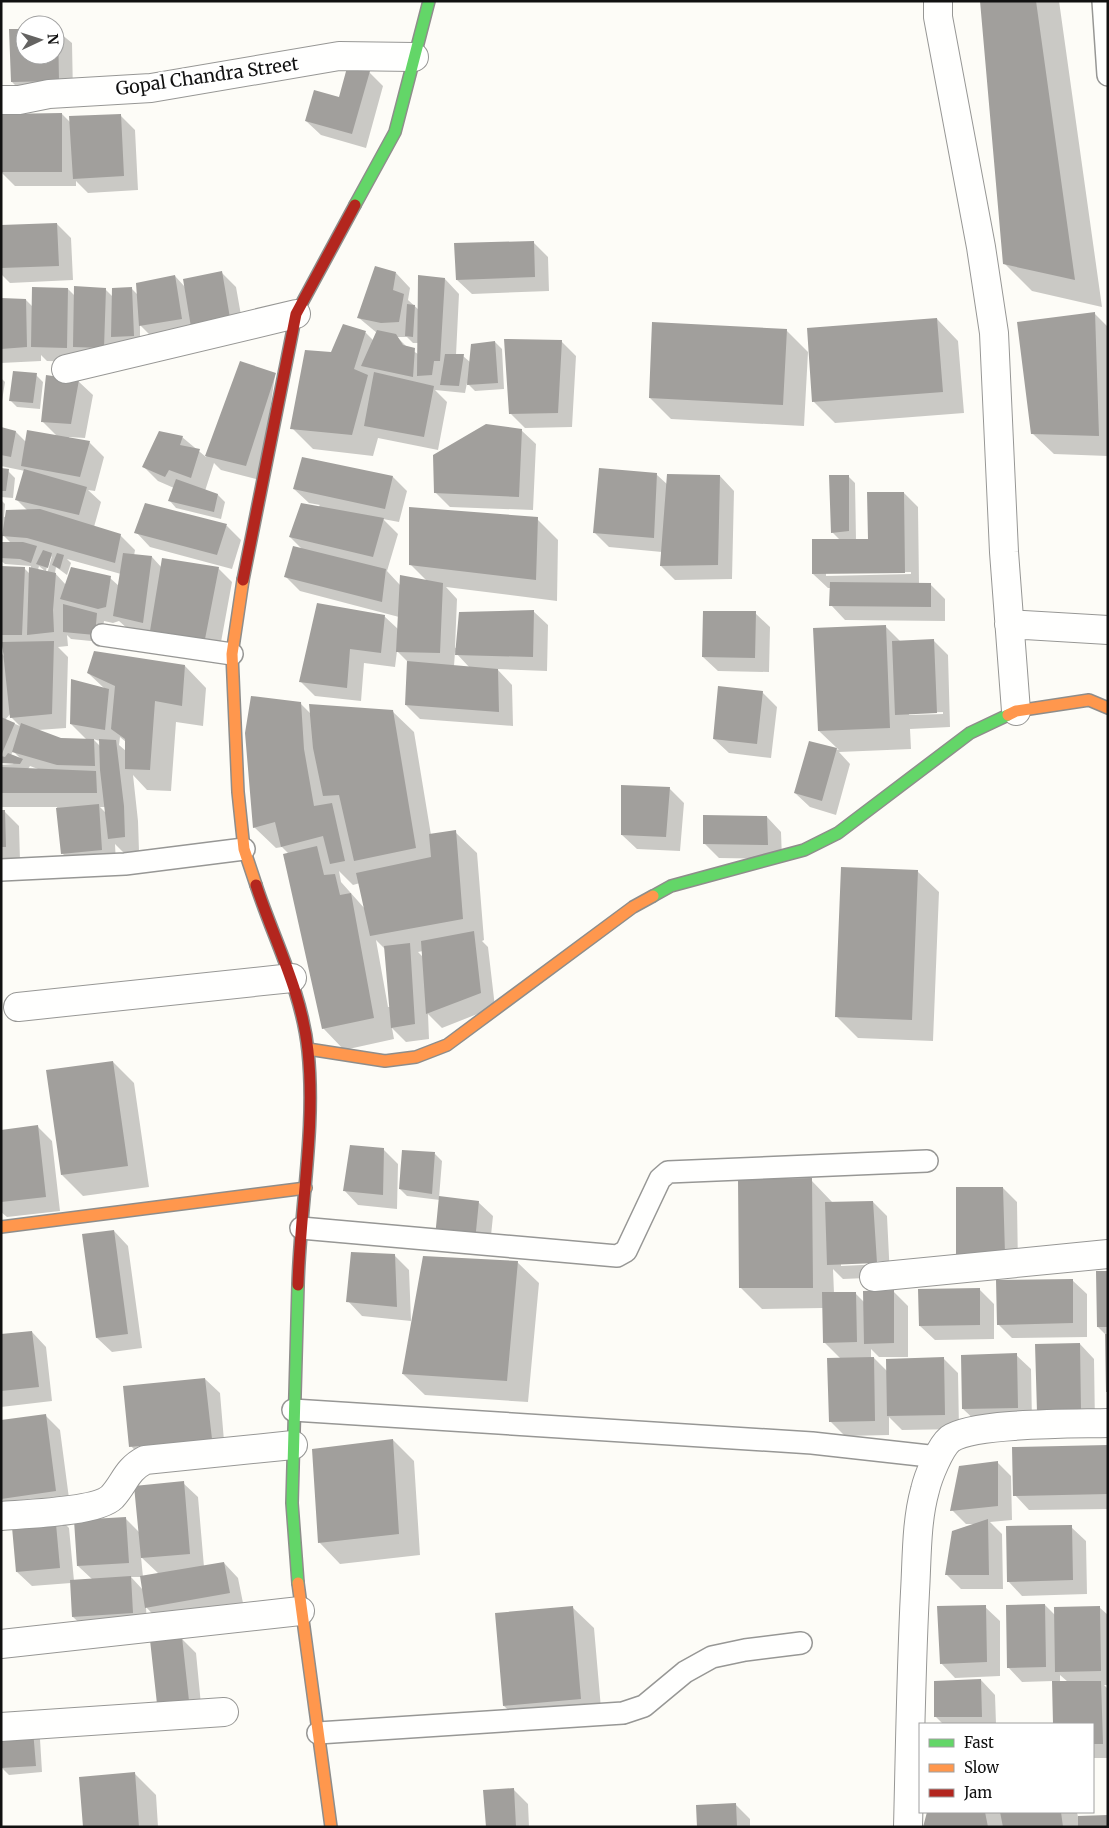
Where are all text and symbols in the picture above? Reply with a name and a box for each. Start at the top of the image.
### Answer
north arrow [15,15,65,65]
text: N [44,33,62,45]
street label: Gopal Chandra Street [114,52,300,100]
legend [919,1723,1094,1813]
text: Fast [964,1733,994,1752]
text: Slow [964,1758,999,1777]
text: Jam [963,1783,992,1802]

